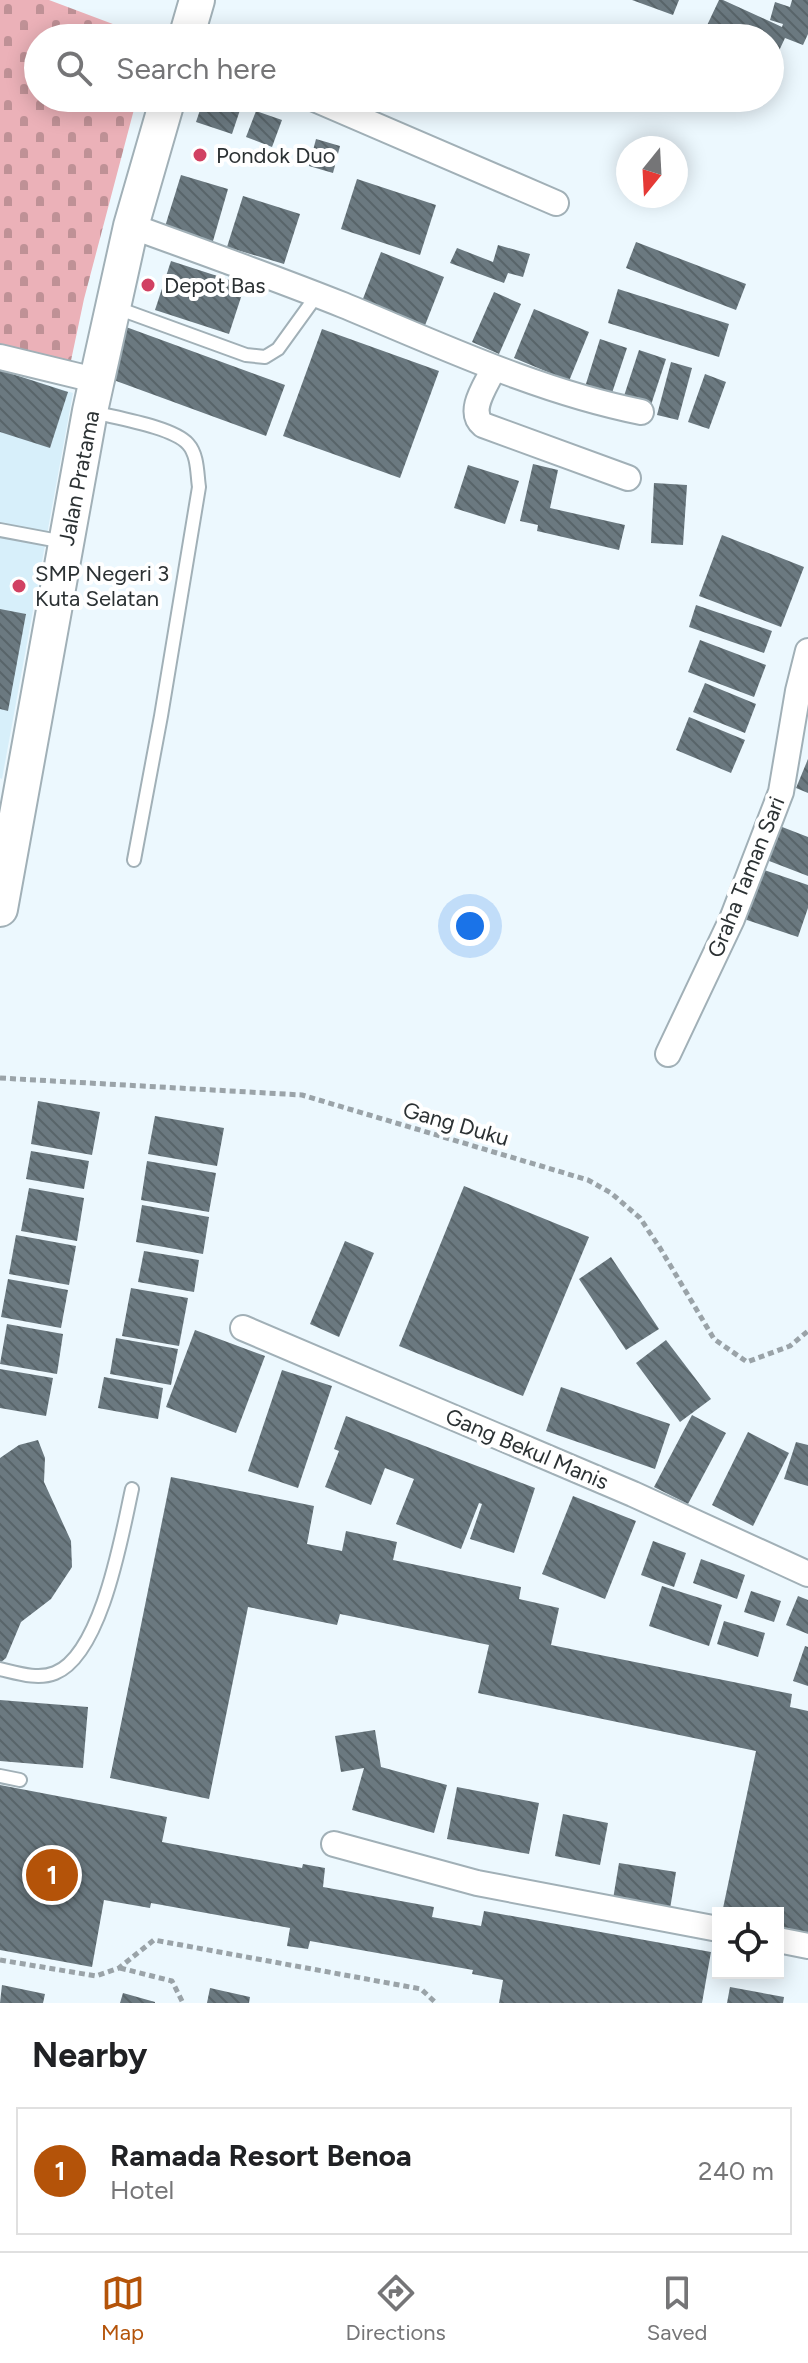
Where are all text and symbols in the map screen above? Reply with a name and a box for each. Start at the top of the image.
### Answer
search box [24,24,784,112]
icon: search [52,46,96,90]
text: Search here [116,50,276,87]
north arrow [616,136,688,208]
place label: Pondok Duo [216,142,335,169]
marker: Pondok Duo [191,146,209,164]
place label: Depot Bas [164,272,266,299]
marker: Depot Bas [139,276,157,294]
street label: Jalan Pratama [53,408,105,548]
place label: SMP Negeri 3 Kuta Selatan [35,560,169,612]
marker: SMP Negeri 3 Kuta Selatan [10,577,28,595]
street label: Graha Taman Sari [701,793,791,961]
your location [450,906,490,946]
street label: Gang Duku [400,1096,512,1152]
street label: Gang Bekul Manis [441,1402,613,1496]
pin: 1 [26,1845,78,1905]
map controls [712,1907,784,1979]
button: locate [712,1907,784,1979]
text: Nearby [32,2035,147,2076]
text: Ramada Resort Benoa [110,2137,412,2174]
text: 1 [55,2155,65,2187]
text: 240 m [698,2155,774,2187]
text: Hotel [110,2174,174,2206]
tab: Map [101,2271,145,2346]
tab: Directions [346,2271,446,2346]
tab: Saved [647,2271,707,2346]

